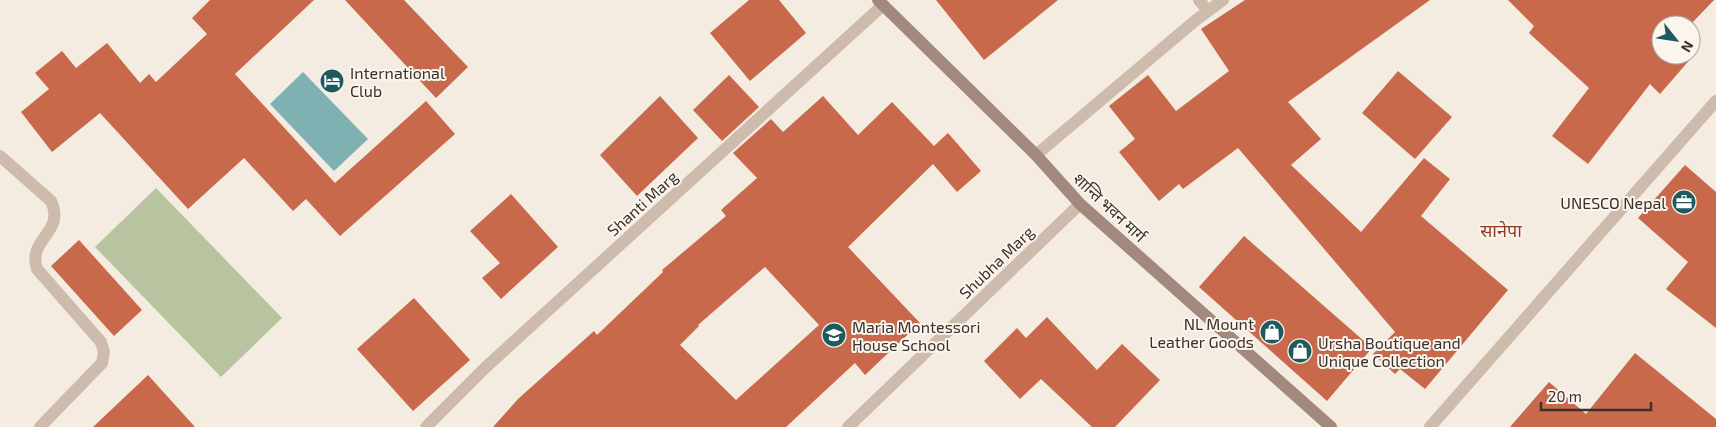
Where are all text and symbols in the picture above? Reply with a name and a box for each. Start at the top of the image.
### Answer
north arrow [1651,15,1701,65]
text: N [1678,38,1698,55]
place label: International Club [350,63,445,100]
hotel icon: International Club [319,68,345,94]
street label: Shanti Marg [603,166,681,240]
street label: शान्ति भवन मार्ग [1070,169,1151,246]
office icon: UNESCO Nepal [1671,189,1697,215]
place label: UNESCO Nepal [1560,193,1666,212]
district label: सानेपा [1480,219,1522,241]
street label: Shubha Marg [955,222,1037,302]
place label: NL Mount Leather Goods [1149,314,1254,351]
place label: Maria Montessori House School [852,317,980,354]
shop icon: NL Mount Leather Goods [1259,319,1285,345]
school or university icon: Maria Montessori House School [821,322,847,348]
place label: Ursha Boutique and Unique Collection [1318,333,1461,370]
shop icon: Ursha Boutique and Unique Collection [1287,338,1313,364]
scale bar [1541,380,1651,412]
text: 20 m [1548,387,1582,405]

